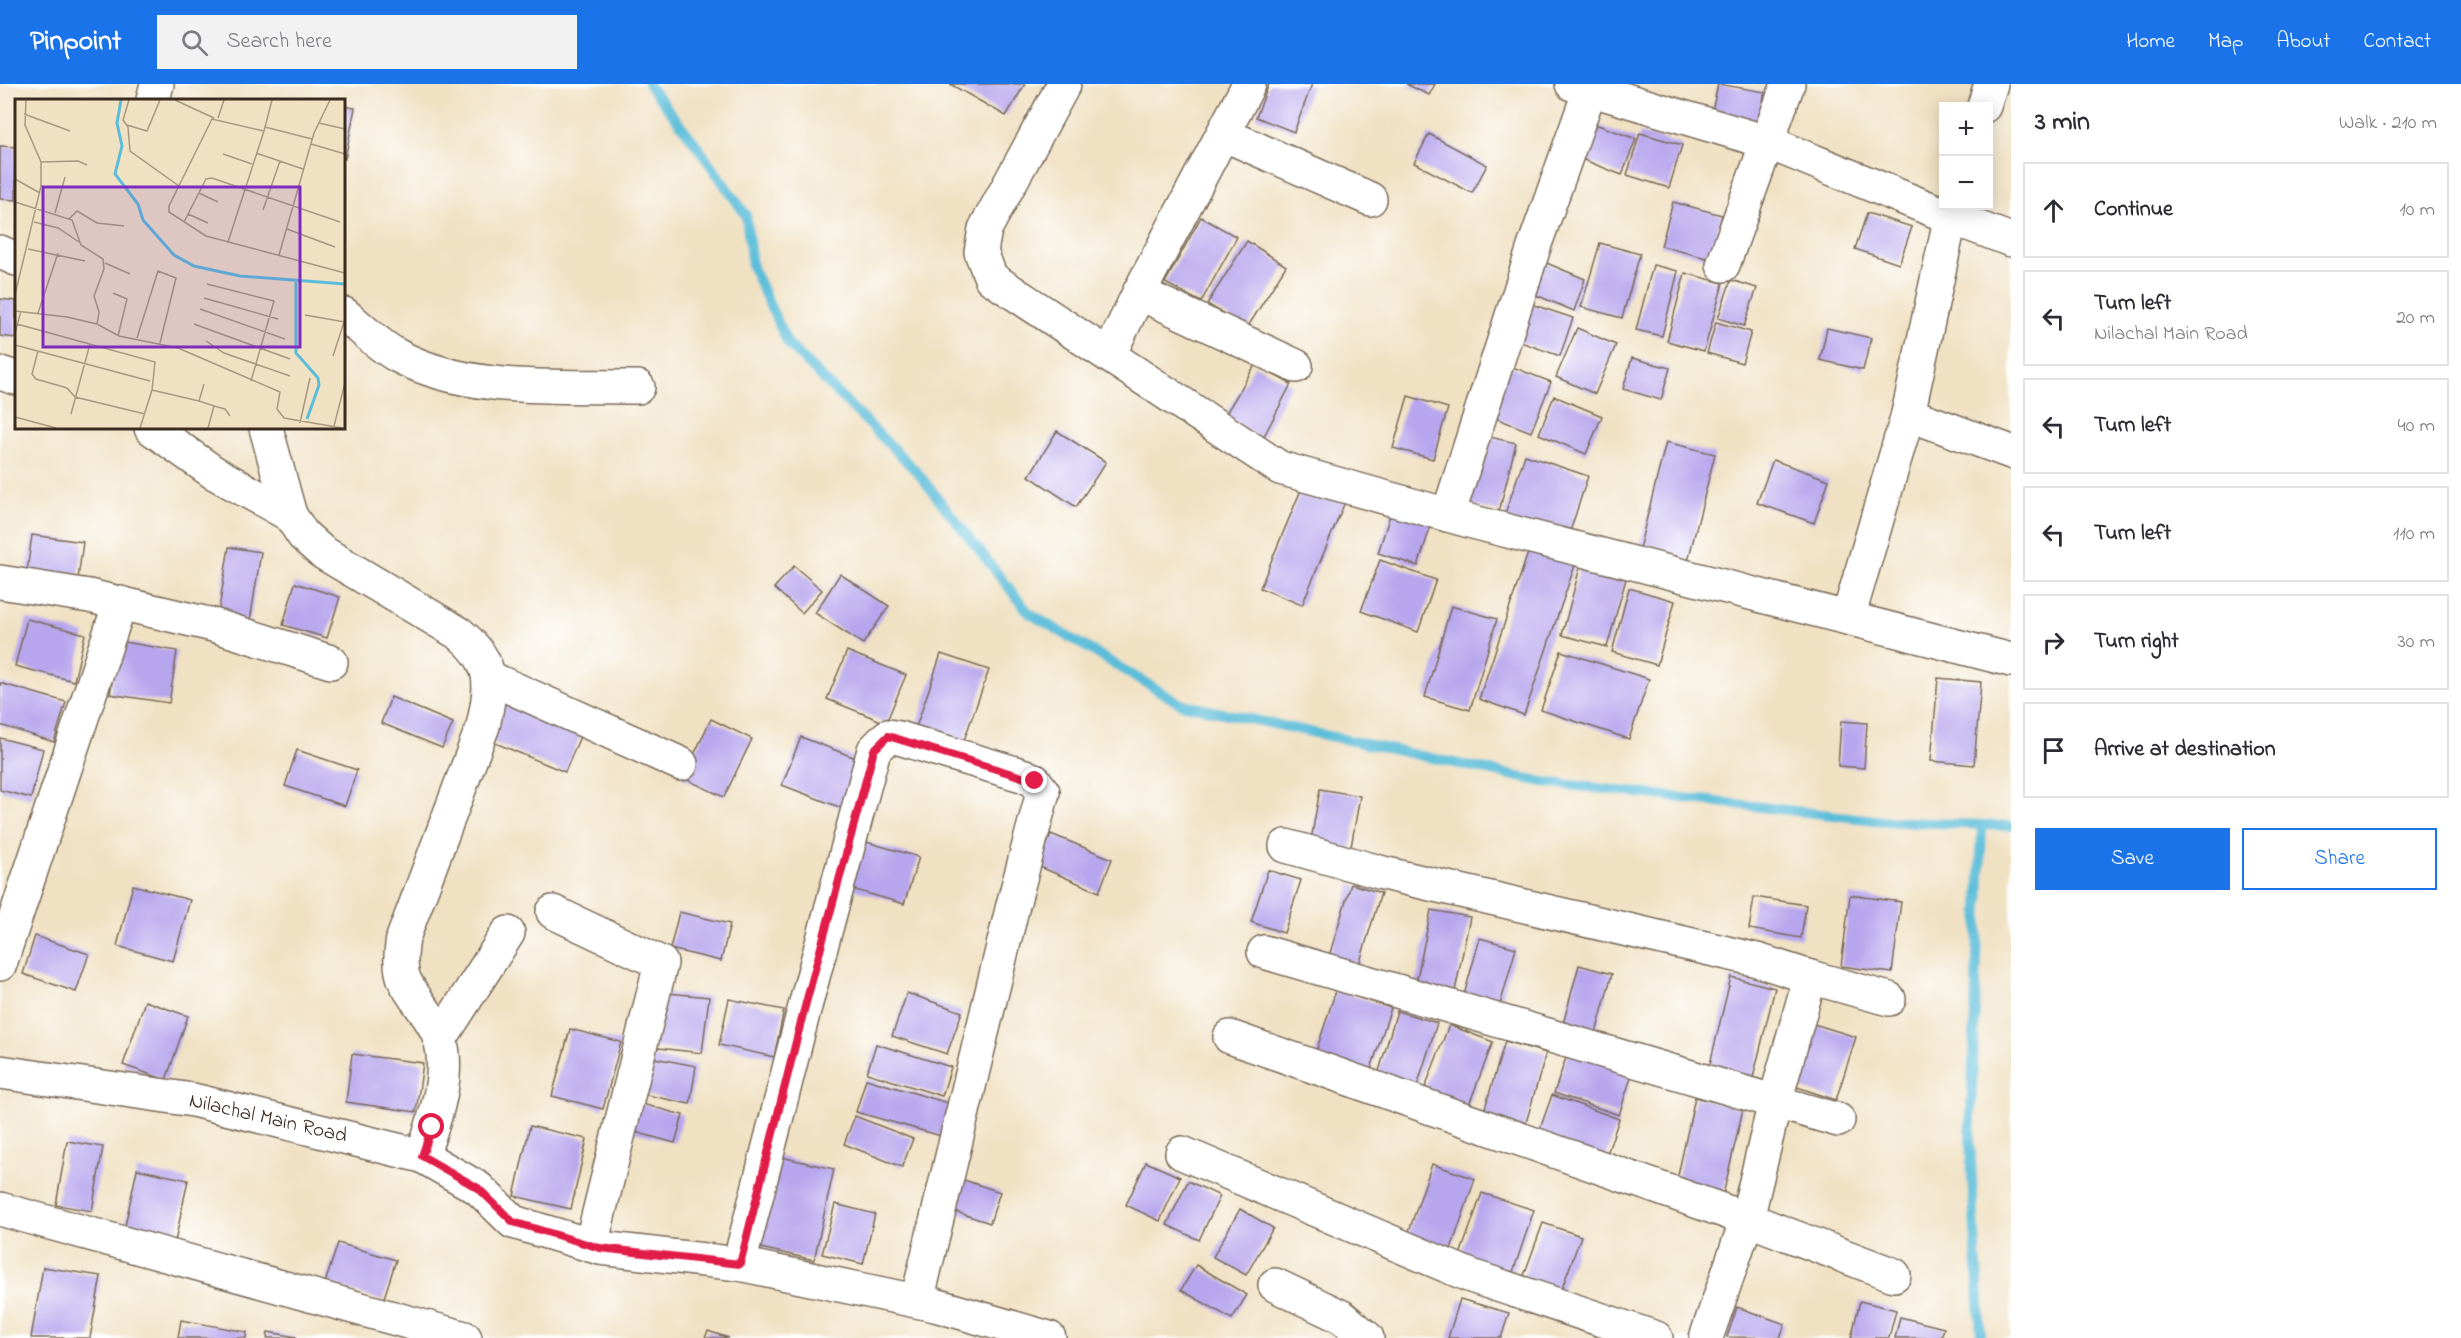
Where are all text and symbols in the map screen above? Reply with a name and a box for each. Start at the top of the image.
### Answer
search box [157,15,577,69]
text: Pinpoint [30,22,121,63]
icon: search [178,26,211,59]
text: Search here [226,26,332,58]
text: Home [2126,27,2175,57]
text: Map [2208,27,2243,57]
text: About [2276,27,2330,57]
text: Contact [2363,27,2431,57]
inset map [15,99,345,429]
map controls [1939,102,1993,210]
button: + [1939,102,1993,156]
text: 3 min [2035,104,2090,142]
text: Walk · 210 m [2339,109,2437,138]
button: − [1939,156,1993,210]
icon: ahead [2037,194,2070,227]
text: Continue [2094,194,2173,226]
text: 10 m [2399,196,2435,225]
text: Turn left [2094,288,2171,320]
icon: left [2037,302,2070,335]
text: 20 m [2396,304,2435,333]
text: Nilachal Main Road [2094,320,2248,349]
icon: left [2037,410,2070,443]
text: Turn left [2094,410,2171,442]
text: 40 m [2398,412,2435,441]
icon: left [2037,518,2070,551]
text: Turn left [2094,518,2171,550]
text: 110 m [2393,520,2435,549]
icon: right [2037,626,2070,659]
text: Turn right [2094,626,2179,658]
text: 30 m [2398,628,2435,657]
icon: arrive [2037,734,2070,767]
text: Arrive at destination [2094,734,2276,766]
route end [1021,767,1047,793]
button: Save [2035,828,2230,890]
button: Share [2242,828,2437,890]
street label: Nilachal Main Road [186,1086,350,1152]
route start [418,1113,444,1139]

